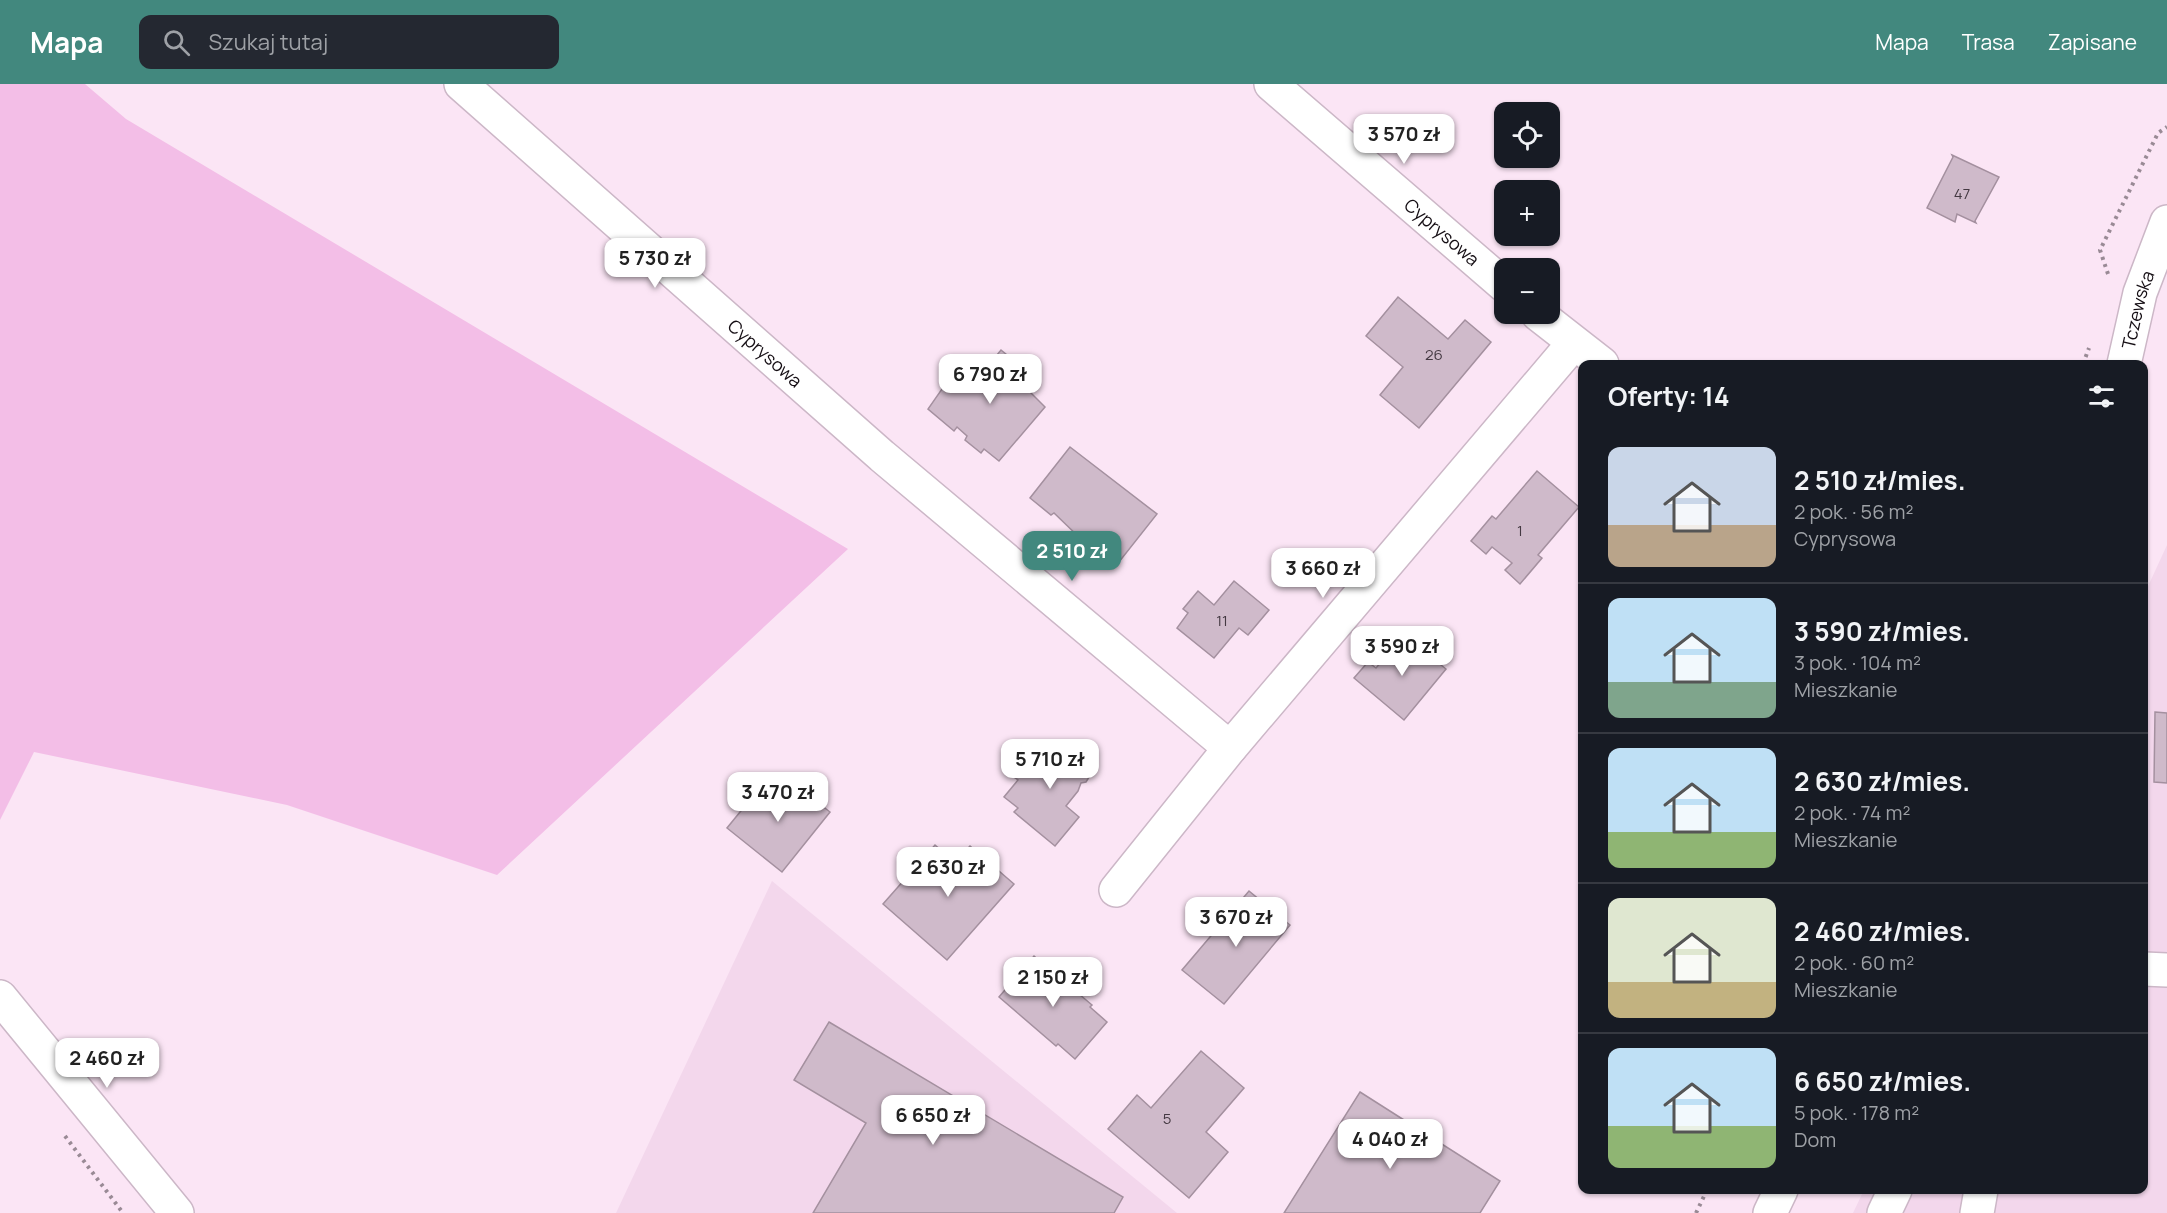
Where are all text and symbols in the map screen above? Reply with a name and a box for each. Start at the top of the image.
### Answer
search box [139,15,559,69]
text: Mapa [30,23,103,61]
icon: search [160,26,193,59]
text: Szukaj tutaj [208,27,328,57]
text: Mapa [1875,28,1929,56]
text: Trasa [1962,28,2015,56]
text: Zapisane [2048,28,2137,56]
map controls [1494,102,1560,324]
button: locate [1494,102,1560,168]
pin: 3 570 zł [1342,114,1466,165]
text: 3 570 zł [1367,120,1441,147]
button: + [1494,180,1560,246]
house number: 47 [1954,183,1970,204]
street label: Cyprysowa [1399,193,1485,271]
pin: 5 730 zł [593,238,717,289]
text: 5 730 zł [618,244,692,271]
button: − [1494,258,1560,324]
street label: Tczewska [2116,267,2159,351]
street label: Cyprysowa [723,313,808,392]
house number: 26 [1425,344,1443,365]
pin: 6 790 zł [928,354,1052,405]
text: 6 790 zł [953,360,1027,387]
text: Oferty: 14 [1608,378,1730,414]
icon: filters [2085,380,2118,413]
text: 2 510 zł/mies. [1794,462,1966,498]
icon: home [1656,471,1728,543]
text: 2 pok. · 56 m² [1794,498,1914,525]
house number: 1 [1517,520,1523,541]
text: Cyprysowa [1794,525,1896,552]
pin: 2 510 zł [1010,531,1134,582]
text: 2 510 zł [1036,537,1108,564]
pin: 3 660 zł [1261,548,1385,599]
text: 3 660 zł [1285,554,1361,581]
house number: 11 [1216,610,1228,631]
text: 3 590 zł/mies. [1794,613,1970,649]
icon: home [1656,622,1728,694]
pin: 3 590 zł [1340,626,1464,677]
text: 3 590 zł [1365,632,1439,659]
text: 3 pok. · 104 m² [1794,649,1921,676]
text: Mieszkanie [1794,676,1898,703]
pin: 5 710 zł [988,739,1112,790]
text: 5 710 zł [1015,745,1085,772]
text: 2 630 zł/mies. [1794,763,1970,799]
pin: 3 470 zł [716,772,840,823]
icon: home [1656,772,1728,844]
text: 3 470 zł [741,778,815,805]
text: 2 pok. · 74 m² [1794,799,1911,826]
text: Mieszkanie [1794,826,1898,853]
pin: 2 630 zł [886,847,1010,898]
text: 2 630 zł [911,853,985,880]
pin: 3 670 zł [1174,897,1298,948]
text: 3 670 zł [1199,903,1273,930]
text: 2 460 zł/mies. [1794,913,1971,949]
icon: home [1656,922,1728,994]
text: 2 pok. · 60 m² [1794,949,1914,976]
pin: 2 150 zł [991,957,1115,1008]
text: 2 150 zł [1017,963,1089,990]
text: Mieszkanie [1794,976,1898,1003]
pin: 2 460 zł [45,1038,169,1089]
text: 2 460 zł [69,1044,145,1071]
text: 6 650 zł/mies. [1794,1063,1971,1099]
icon: home [1656,1072,1728,1144]
pin: 6 650 zł [871,1095,995,1146]
text: 5 pok. · 178 m² [1794,1099,1919,1126]
text: 6 650 zł [895,1101,971,1128]
house number: 5 [1163,1108,1171,1129]
pin: 4 040 zł [1328,1119,1452,1170]
text: 4 040 zł [1352,1125,1428,1152]
text: Dom [1794,1126,1836,1153]

